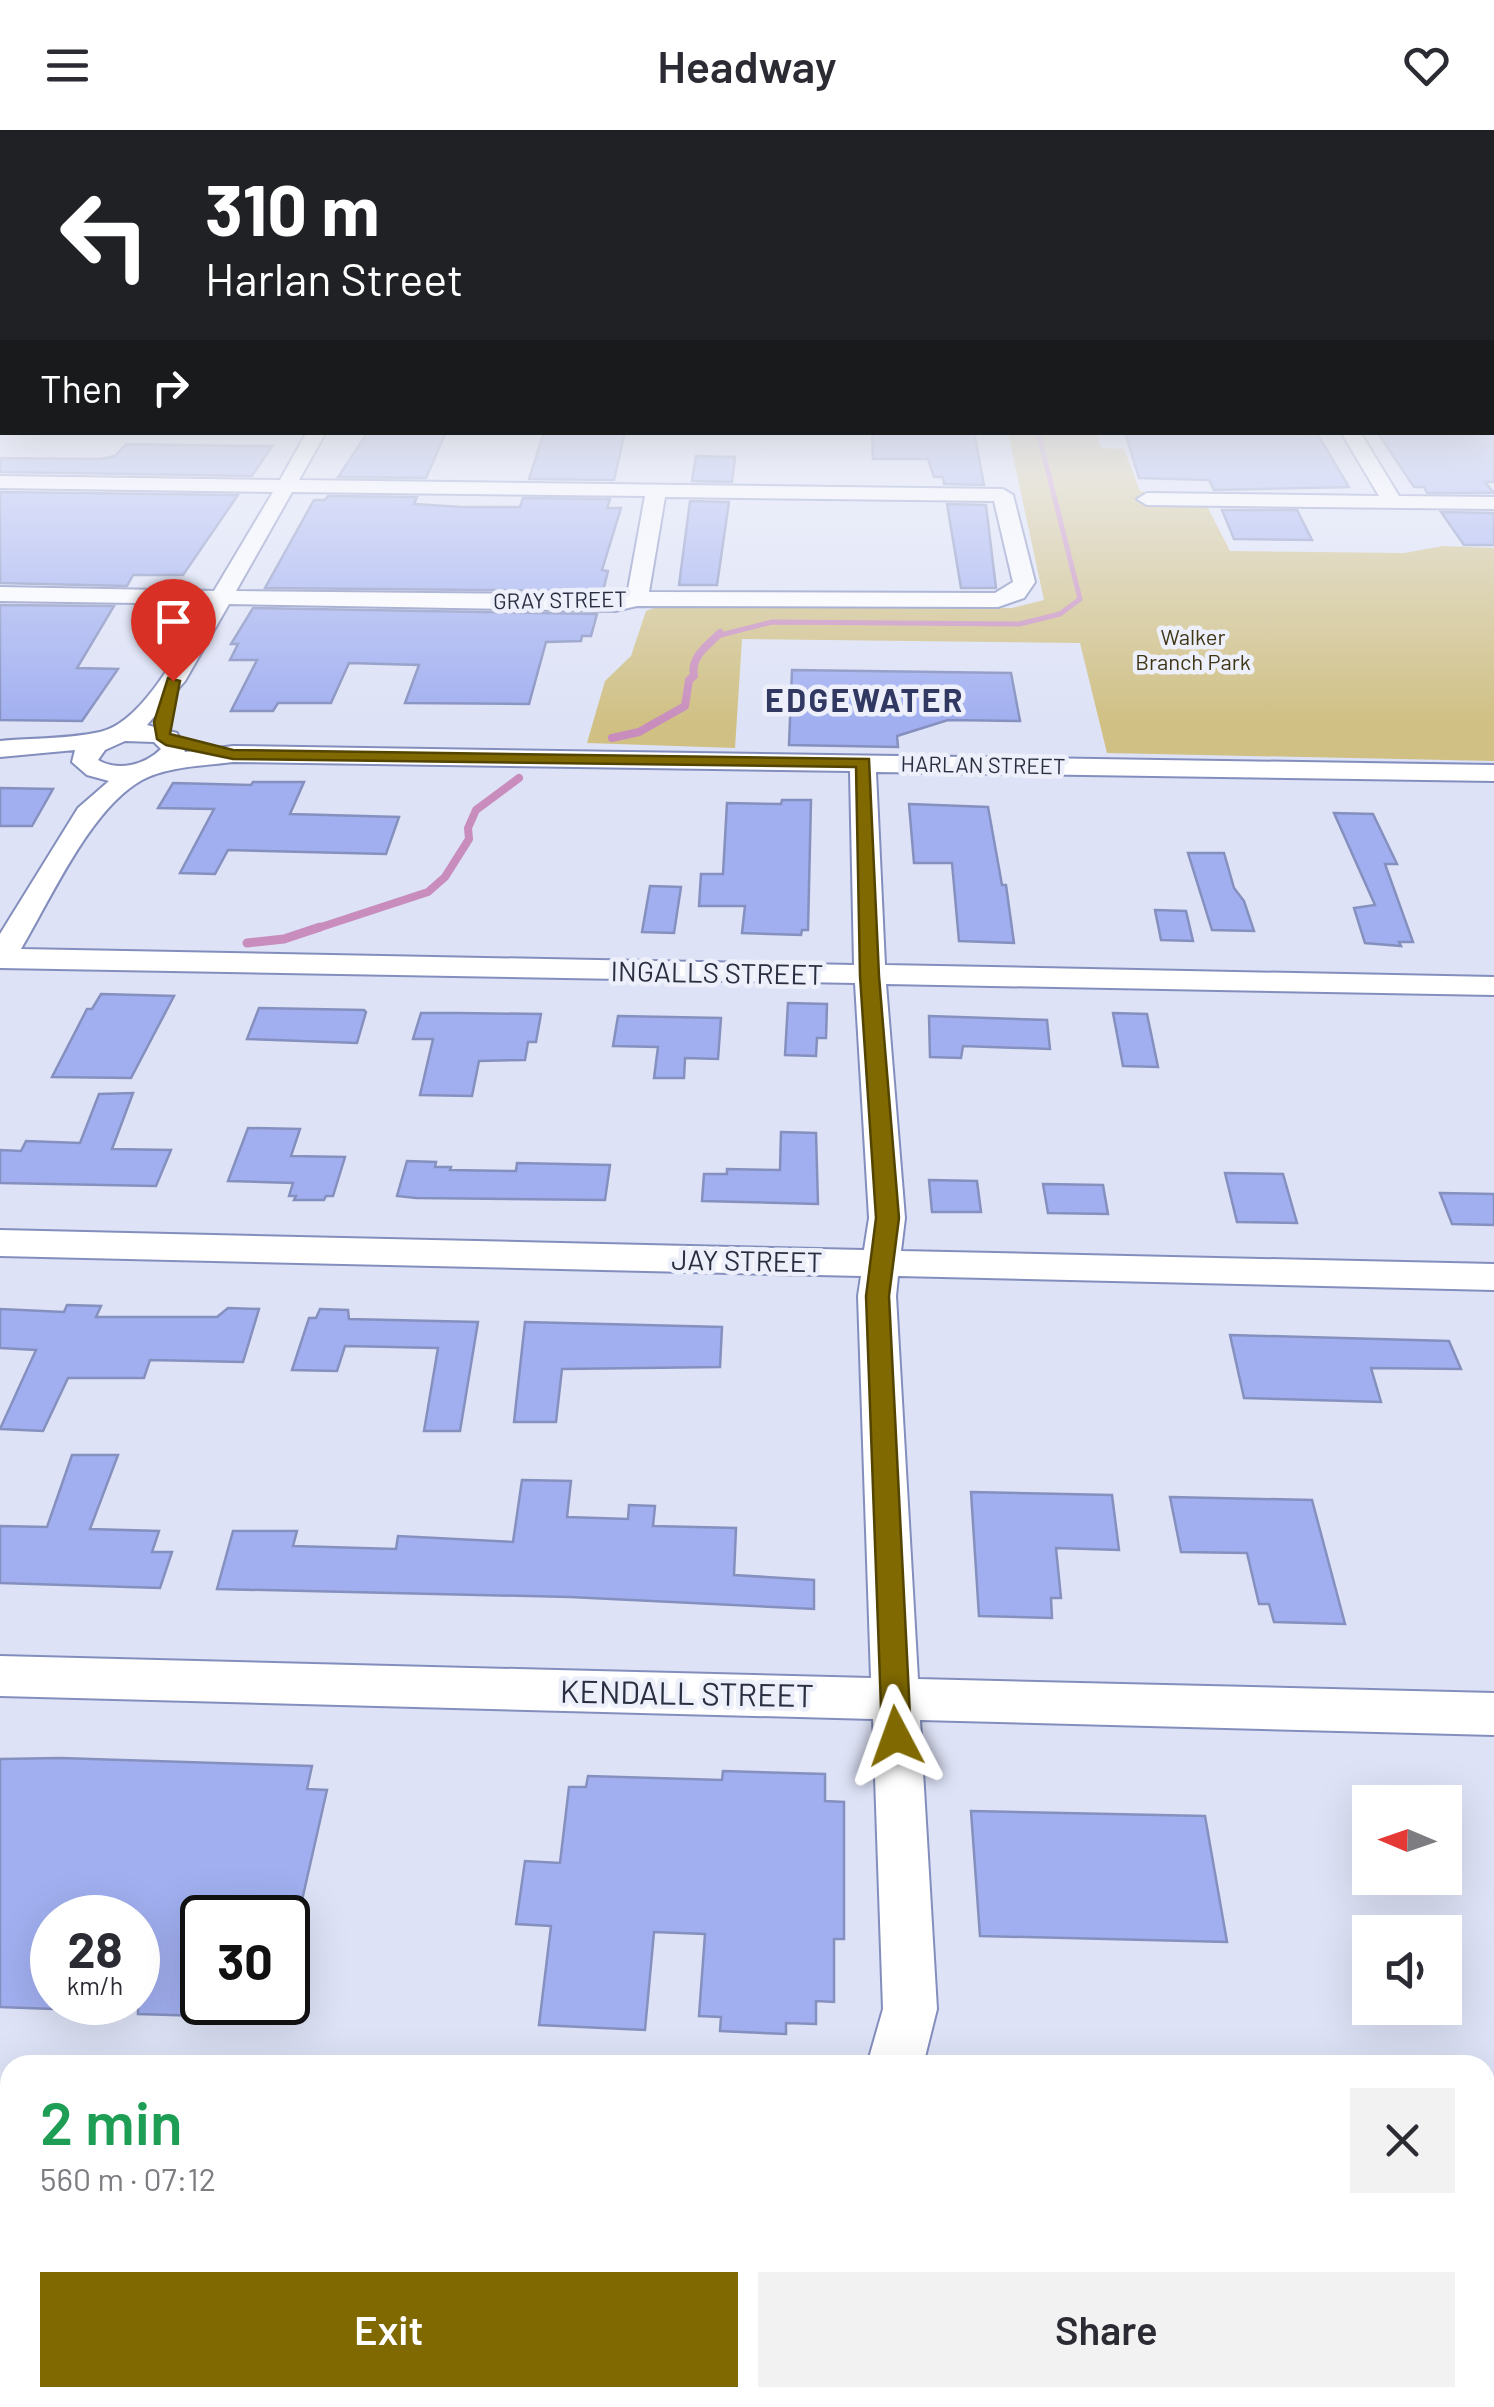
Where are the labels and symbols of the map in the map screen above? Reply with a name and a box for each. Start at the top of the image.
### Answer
pin [131,579,216,682]
street label: GRAY STREET [493,585,627,613]
park label: Walker Branch Park [1135,623,1251,674]
district label: EDGEWATER [765,680,965,718]
street label: HARLAN STREET [900,750,1066,778]
street label: INGALLS STREET [610,953,824,991]
street label: JAY STREET [671,1242,823,1278]
street label: KENDALL STREET [560,1671,814,1713]
position arrow [844,1684,948,1788]
north arrow [1352,1785,1462,1895]
speed limit sign: 30 [180,1895,310,2025]

